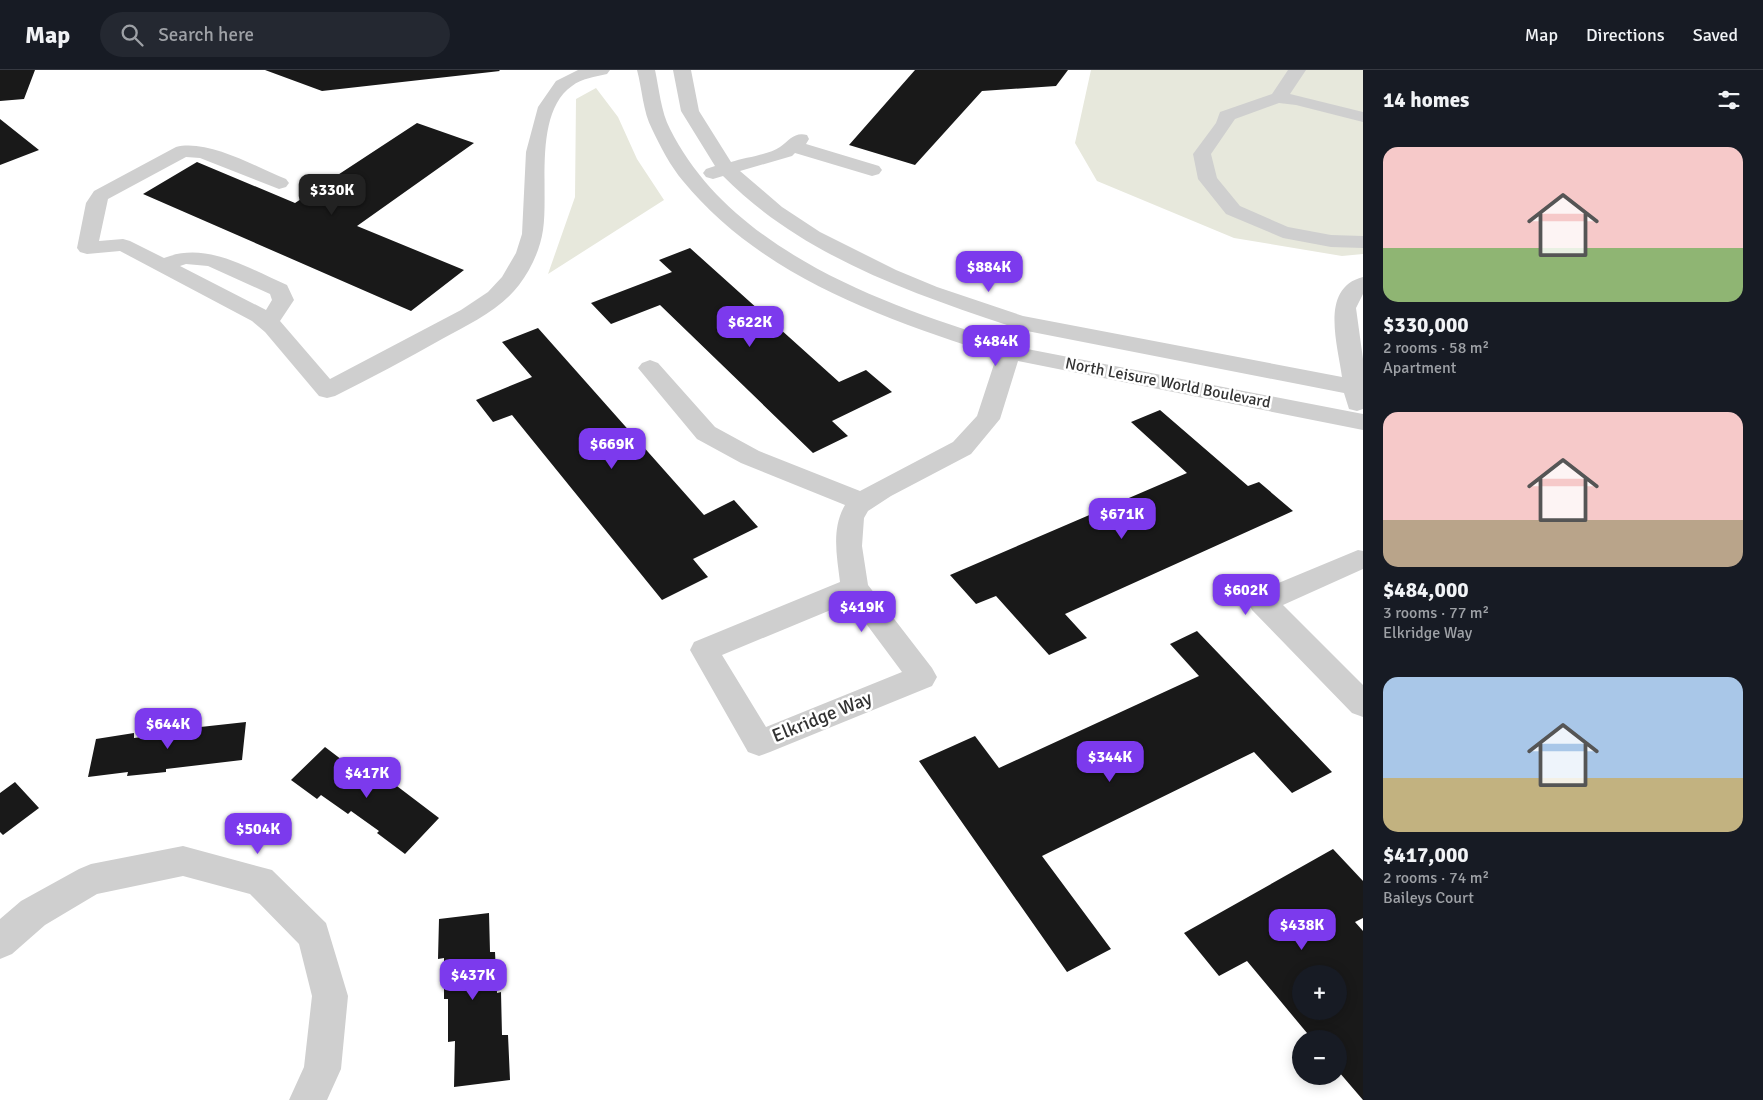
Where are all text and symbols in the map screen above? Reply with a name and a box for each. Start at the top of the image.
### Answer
search box [100,12,450,57]
text: Map [25,20,70,50]
icon: search [118,21,146,49]
text: Search here [158,23,254,47]
text: Map [1525,24,1558,46]
text: Directions [1586,24,1665,46]
text: Saved [1693,24,1738,46]
icon: filters [1715,86,1743,114]
text: 14 homes [1383,87,1469,113]
pin: $330K [297,174,367,216]
text: $330K [310,180,354,200]
icon: home [1518,180,1608,270]
pin: $884K [954,250,1024,293]
text: $884K [967,257,1011,277]
pin: $622K [715,306,785,348]
text: $622K [728,312,772,332]
text: $330,000 [1383,312,1469,338]
pin: $484K [961,324,1031,367]
text: $484K [974,331,1018,351]
text: 2 rooms · 58 m² [1383,338,1489,358]
street label: North Leisure World Boulevard [1064,353,1272,413]
text: Apartment [1383,358,1456,378]
pin: $669K [577,428,647,470]
text: $669K [590,434,634,454]
icon: home [1518,445,1608,535]
pin: $671K [1087,498,1157,540]
text: $671K [1100,504,1144,524]
pin: $602K [1211,574,1281,616]
text: $484,000 [1383,577,1469,603]
text: $602K [1224,580,1268,600]
pin: $419K [827,590,897,633]
text: $419K [840,597,884,617]
text: 3 rooms · 77 m² [1383,603,1489,623]
text: Elkridge Way [1383,623,1472,643]
street label: Elkridge Way [768,686,876,748]
pin: $644K [133,708,203,750]
icon: home [1518,710,1608,800]
text: $644K [146,714,190,734]
pin: $344K [1075,740,1145,783]
text: $344K [1088,747,1132,767]
pin: $417K [332,756,402,799]
text: $417K [345,763,389,783]
pin: $504K [223,812,293,855]
text: $504K [236,819,280,839]
text: $417,000 [1383,842,1469,868]
text: 2 rooms · 74 m² [1383,868,1489,888]
text: Baileys Court [1383,888,1474,908]
pin: $438K [1267,908,1337,951]
text: $438K [1280,915,1324,935]
pin: $437K [438,958,508,1001]
text: $437K [451,965,495,985]
map controls [1292,965,1347,1085]
button: + [1292,965,1347,1020]
button: − [1292,1030,1347,1085]

